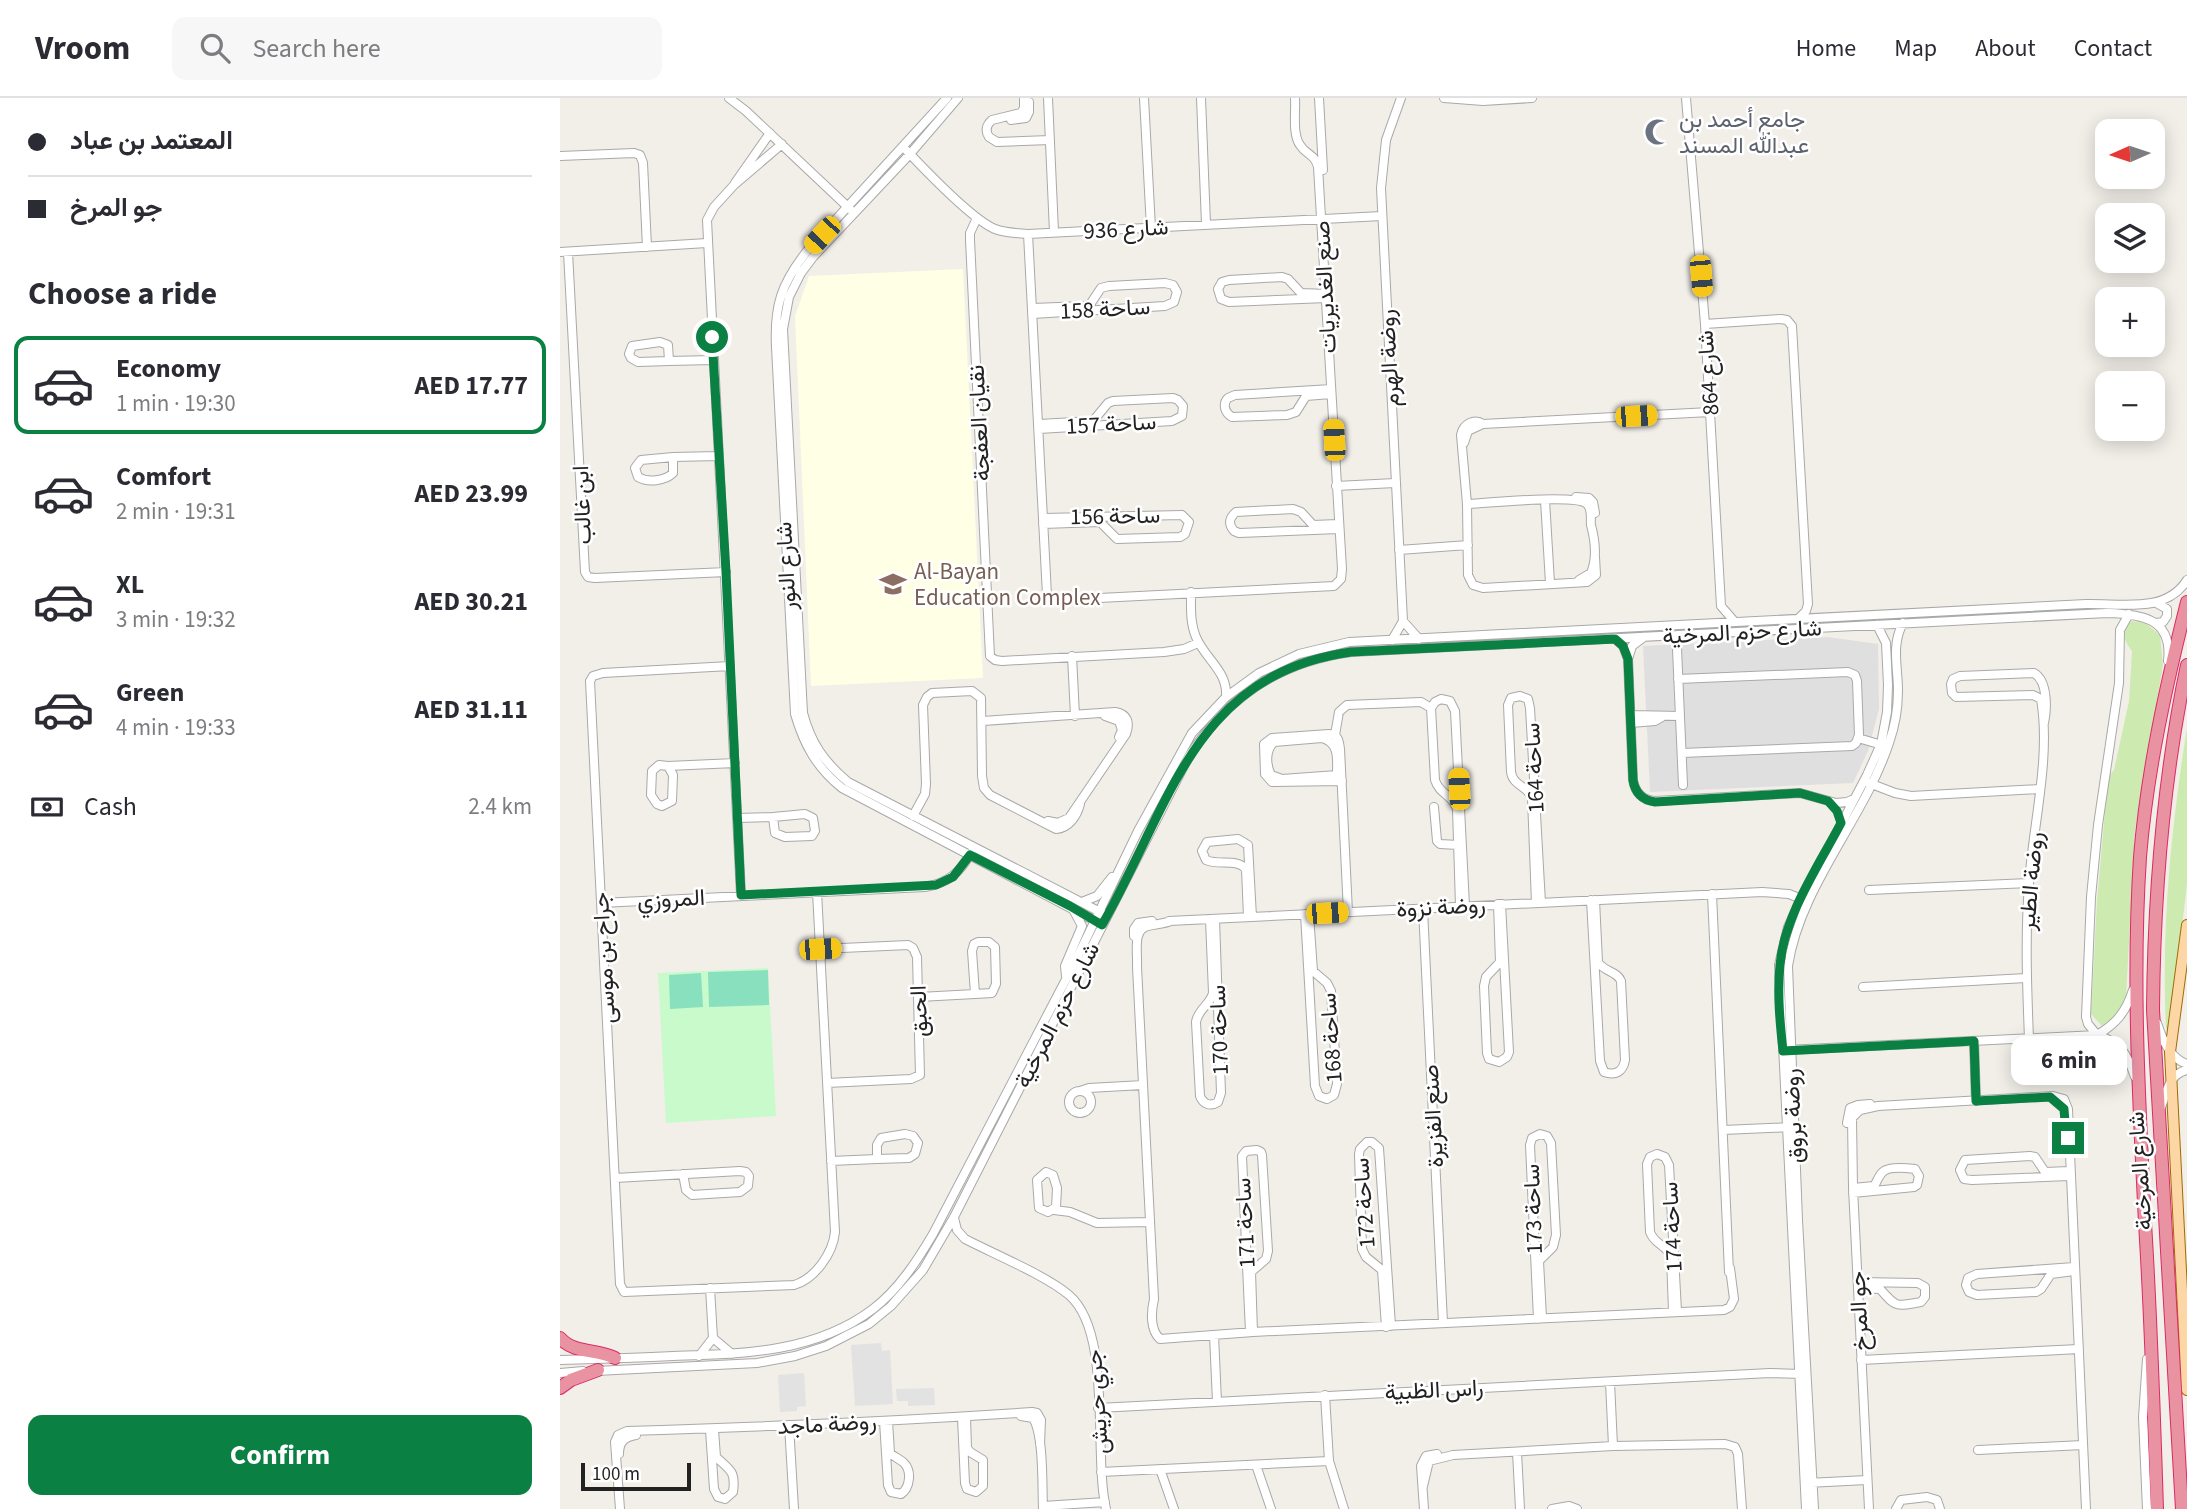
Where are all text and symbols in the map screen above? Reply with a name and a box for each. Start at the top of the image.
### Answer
search box [172,17,662,80]
text: Vroom [35,25,130,72]
icon: search [196,29,234,67]
text: Search here [252,30,381,67]
text: Home [1796,31,1856,66]
text: Map [1894,31,1937,66]
text: About [1975,31,2036,66]
text: Contact [2074,31,2152,66]
place label: جامع أحمد بن عبدالله المسند [1679,103,1809,162]
mosque icon: جامع أحمد بن عبدالله المسند [1643,117,1673,147]
north arrow [2095,119,2165,189]
map controls [2095,119,2165,441]
text: المعتمد بن عباد [70,122,233,159]
text: جو المرخ [70,189,162,226]
button: layers [2095,203,2165,273]
street label: شارع 936 [1083,210,1169,248]
car [800,212,845,258]
street label: صنع الغديريات [1305,220,1345,354]
car [1689,254,1714,298]
text: Choose a ride [28,271,217,317]
button: + [2095,287,2165,357]
street label: ساحة 158 [1059,290,1151,328]
street label: روضة الهرم [1370,308,1408,408]
route start [696,321,728,353]
street label: شارع 864 [1689,329,1727,417]
text: Economy [116,350,221,387]
icon: car [32,354,95,417]
street label: نقيان العفجة [959,364,999,482]
text: AED 17.77 [414,367,528,404]
button: − [2095,371,2165,441]
text: 1 min · 19:30 [116,387,236,420]
car [1615,404,1658,428]
street label: ساحة 157 [1065,405,1157,443]
car [1323,418,1346,462]
text: Comfort [116,458,211,495]
icon: car [32,462,95,525]
street label: ابن غالب [564,465,600,545]
text: AED 23.99 [414,475,528,512]
text: 2 min · 19:31 [116,495,236,528]
street label: ساحة 156 [1070,499,1160,533]
street label: شارع النور [767,521,805,612]
place label: Al-Bayan Education Complex [914,555,1101,614]
text: XL [116,566,144,603]
school or university icon: Al-Bayan Education Complex [878,569,908,599]
icon: car [32,570,95,633]
text: AED 30.21 [414,583,528,620]
text: 3 min · 19:32 [116,603,236,636]
street label: شارع حزم المرخية [1661,611,1823,653]
text: Green [116,674,184,711]
icon: car [32,678,95,741]
text: AED 31.11 [414,691,528,728]
text: 4 min · 19:33 [116,711,236,744]
street label: ساحة 164 [1515,722,1553,814]
car [1448,767,1471,811]
icon: cash [28,788,66,826]
text: Cash [84,788,137,825]
text: 2.4 km [468,790,532,823]
street label: روضة الطير [2010,830,2052,933]
street label: المروزي [636,881,706,919]
street label: روضة نزوة [1395,888,1487,926]
street label: جراح بن موسى [584,891,624,1025]
car [1306,901,1349,925]
street label: شارع حزم المرخية [1006,936,1108,1094]
car [799,937,842,961]
street label: الحبق [902,984,936,1038]
street label: ساحة 170 [1201,984,1237,1076]
street label: ساحة 168 [1311,992,1351,1084]
callout: 6 min [2010,1037,2126,1086]
text: 6 min [2041,1044,2097,1077]
street label: صنع الفزيرة [1414,1063,1452,1169]
street label: روضة بروق [1774,1068,1812,1164]
street label: شارع المرخية [2119,1111,2161,1231]
route end [2052,1122,2084,1154]
street label: ساحة 172 [1344,1157,1384,1249]
street label: ساحة 173 [1515,1163,1551,1255]
street label: ساحة 171 [1226,1177,1264,1269]
street label: ساحة 174 [1653,1181,1691,1273]
street label: جو المرخ [1840,1270,1878,1352]
street label: جري حريش [1077,1348,1119,1456]
street label: راس الظبية [1384,1371,1484,1409]
street label: روضة ماجد [776,1405,878,1443]
button: Confirm [28,1415,532,1495]
scale bar [581,1460,691,1492]
text: 100 m [592,1461,640,1488]

